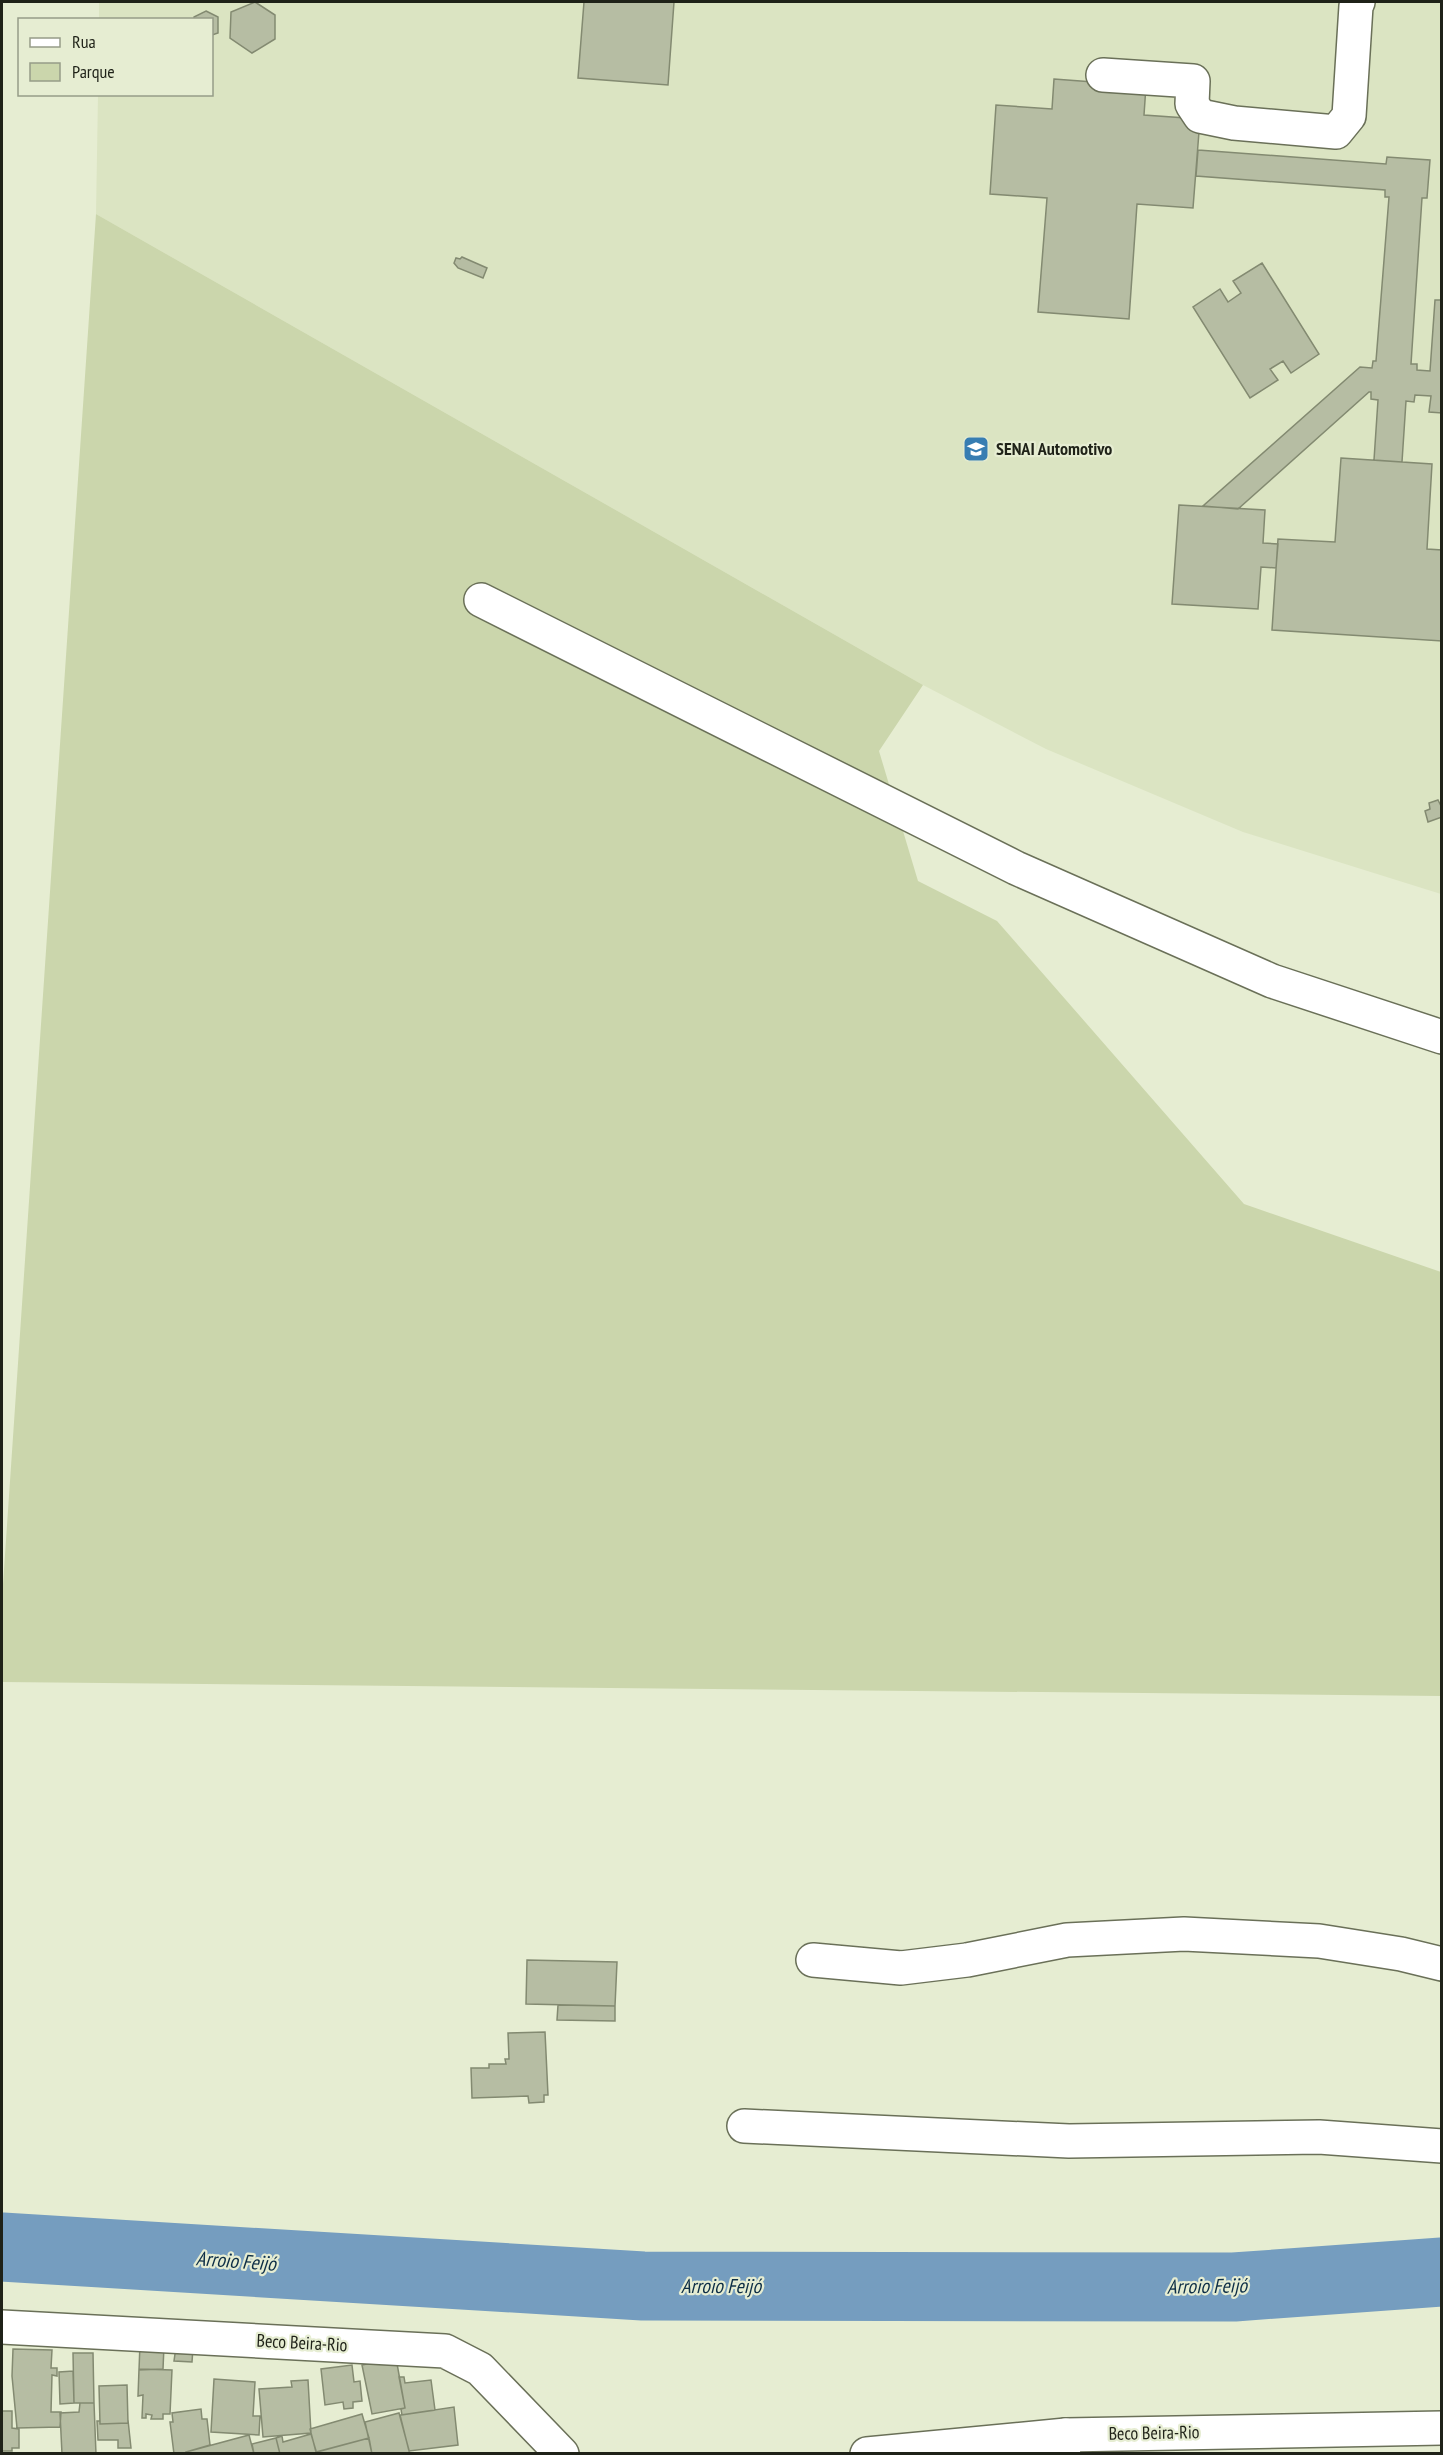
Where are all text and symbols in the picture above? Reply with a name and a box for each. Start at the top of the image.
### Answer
legend [18,18,213,96]
text: Rua [72,30,96,53]
text: Parque [72,60,115,83]
school or university icon: SENAI Automotivo [961,434,991,464]
place label: SENAI Automotivo [996,437,1112,460]
water label: Arroio Feijó [195,2245,278,2277]
water label: Arroio Feijó [1167,2272,1249,2300]
water label: Arroio Feijó [681,2273,762,2299]
street label: Beco Beira-Rio [256,2329,348,2356]
street label: Beco Beira-Rio [1108,2420,1200,2445]

